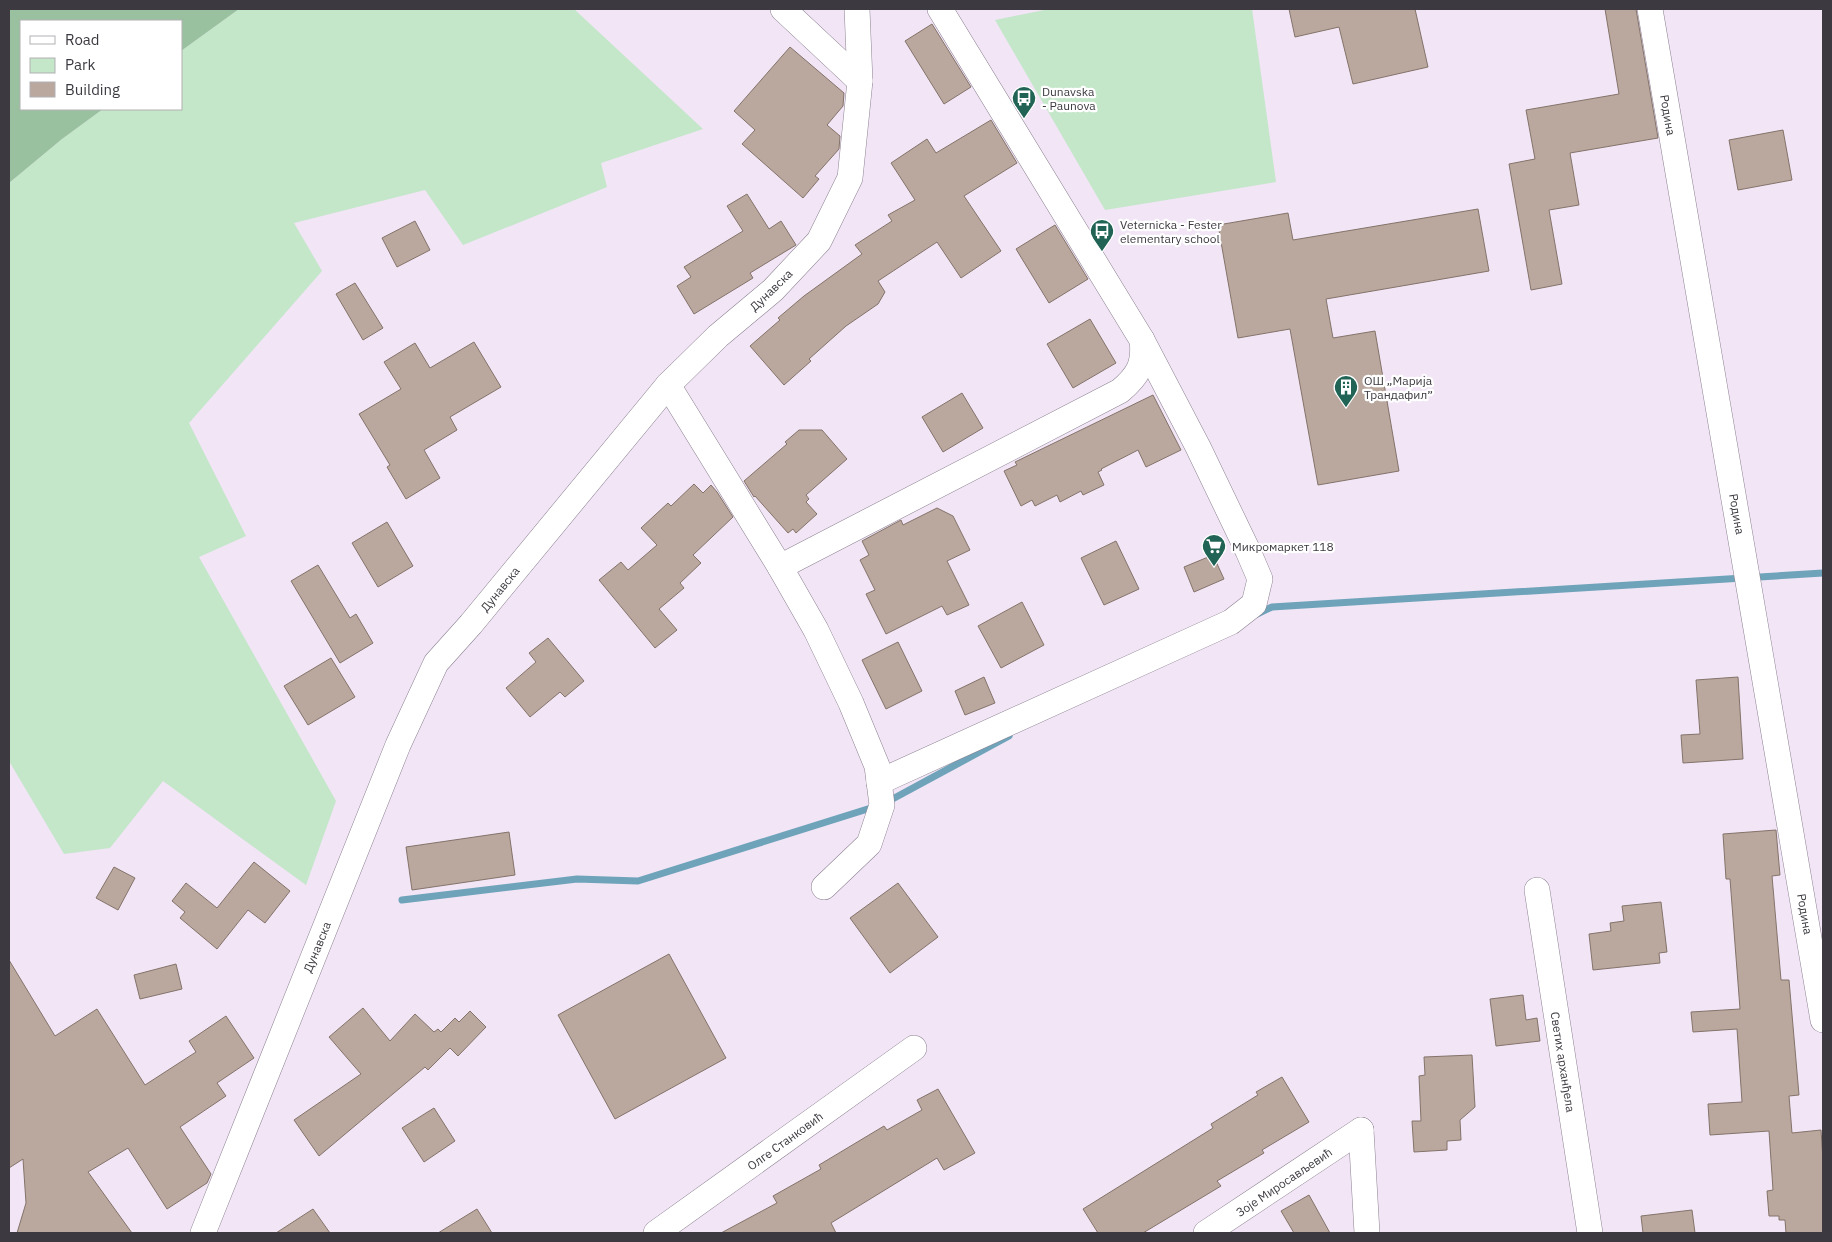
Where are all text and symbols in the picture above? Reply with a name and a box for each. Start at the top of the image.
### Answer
legend [20,20,182,110]
text: Road [65,30,100,49]
text: Park [65,55,95,74]
text: Building [65,80,120,99]
place label: Dunavska - Paunova [1042,84,1096,113]
bus stop icon: Dunavska - Paunova [1011,85,1037,119]
street label: Родина [1657,93,1679,137]
place label: Veternicka - Fester elementary school [1120,217,1222,246]
bus stop icon: Veternicka - Fester elementary school [1089,218,1115,252]
street label: Дунавска [746,266,796,314]
place label: ОШ „Марија Трандафил” [1364,373,1433,402]
building icon: ОШ „Марија Трандафил” [1333,374,1359,408]
street label: Родина [1726,492,1748,536]
supermarket icon: Микромаркет 118 [1201,533,1227,567]
place label: Микромаркет 118 [1232,539,1334,554]
street label: Дунавска [477,563,523,615]
street label: Родина [1794,892,1816,936]
street label: Дунавска [300,919,334,975]
street label: Светих арханђела [1548,1011,1578,1114]
street label: Олге Станковић [744,1109,826,1173]
street label: Зоје Миросављевић [1233,1144,1335,1220]

